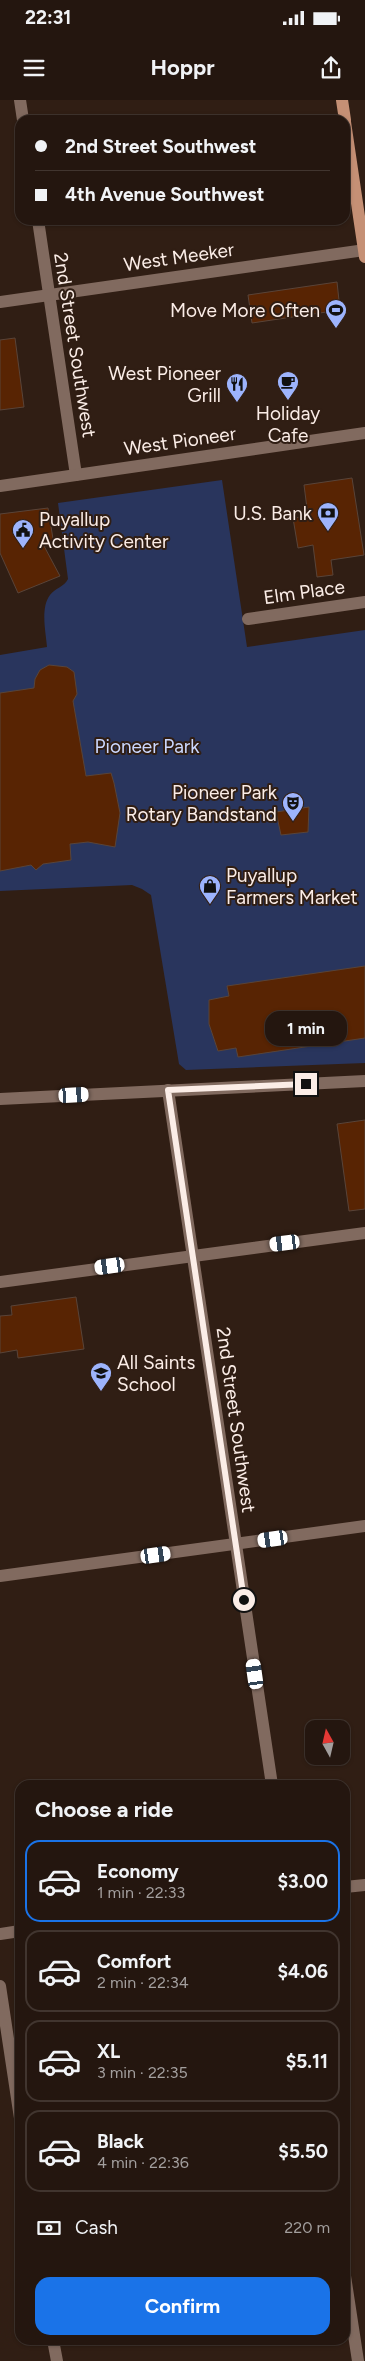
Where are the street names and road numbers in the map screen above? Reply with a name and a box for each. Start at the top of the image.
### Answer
street label: West Meeker [122,238,236,276]
street label: 2nd Street Southwest [49,251,101,439]
street label: West Pioneer [123,422,238,460]
street label: Elm Place [262,575,346,609]
street label: 2nd Street Southwest [212,1326,260,1514]

